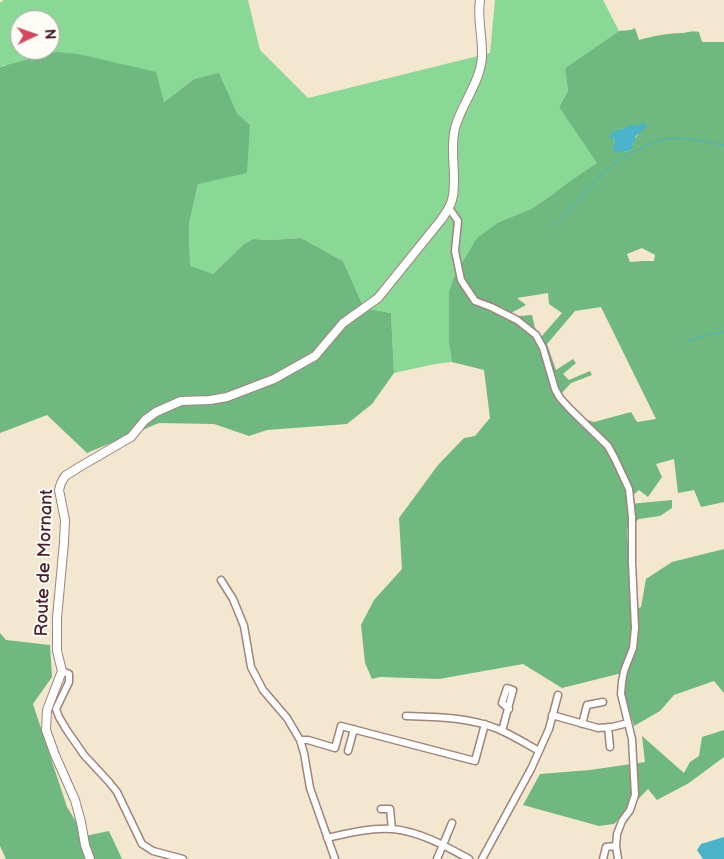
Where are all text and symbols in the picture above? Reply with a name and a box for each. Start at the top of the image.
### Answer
north arrow [10,10,60,60]
text: N [41,29,58,40]
street label: Route de Mornant [32,489,58,637]

